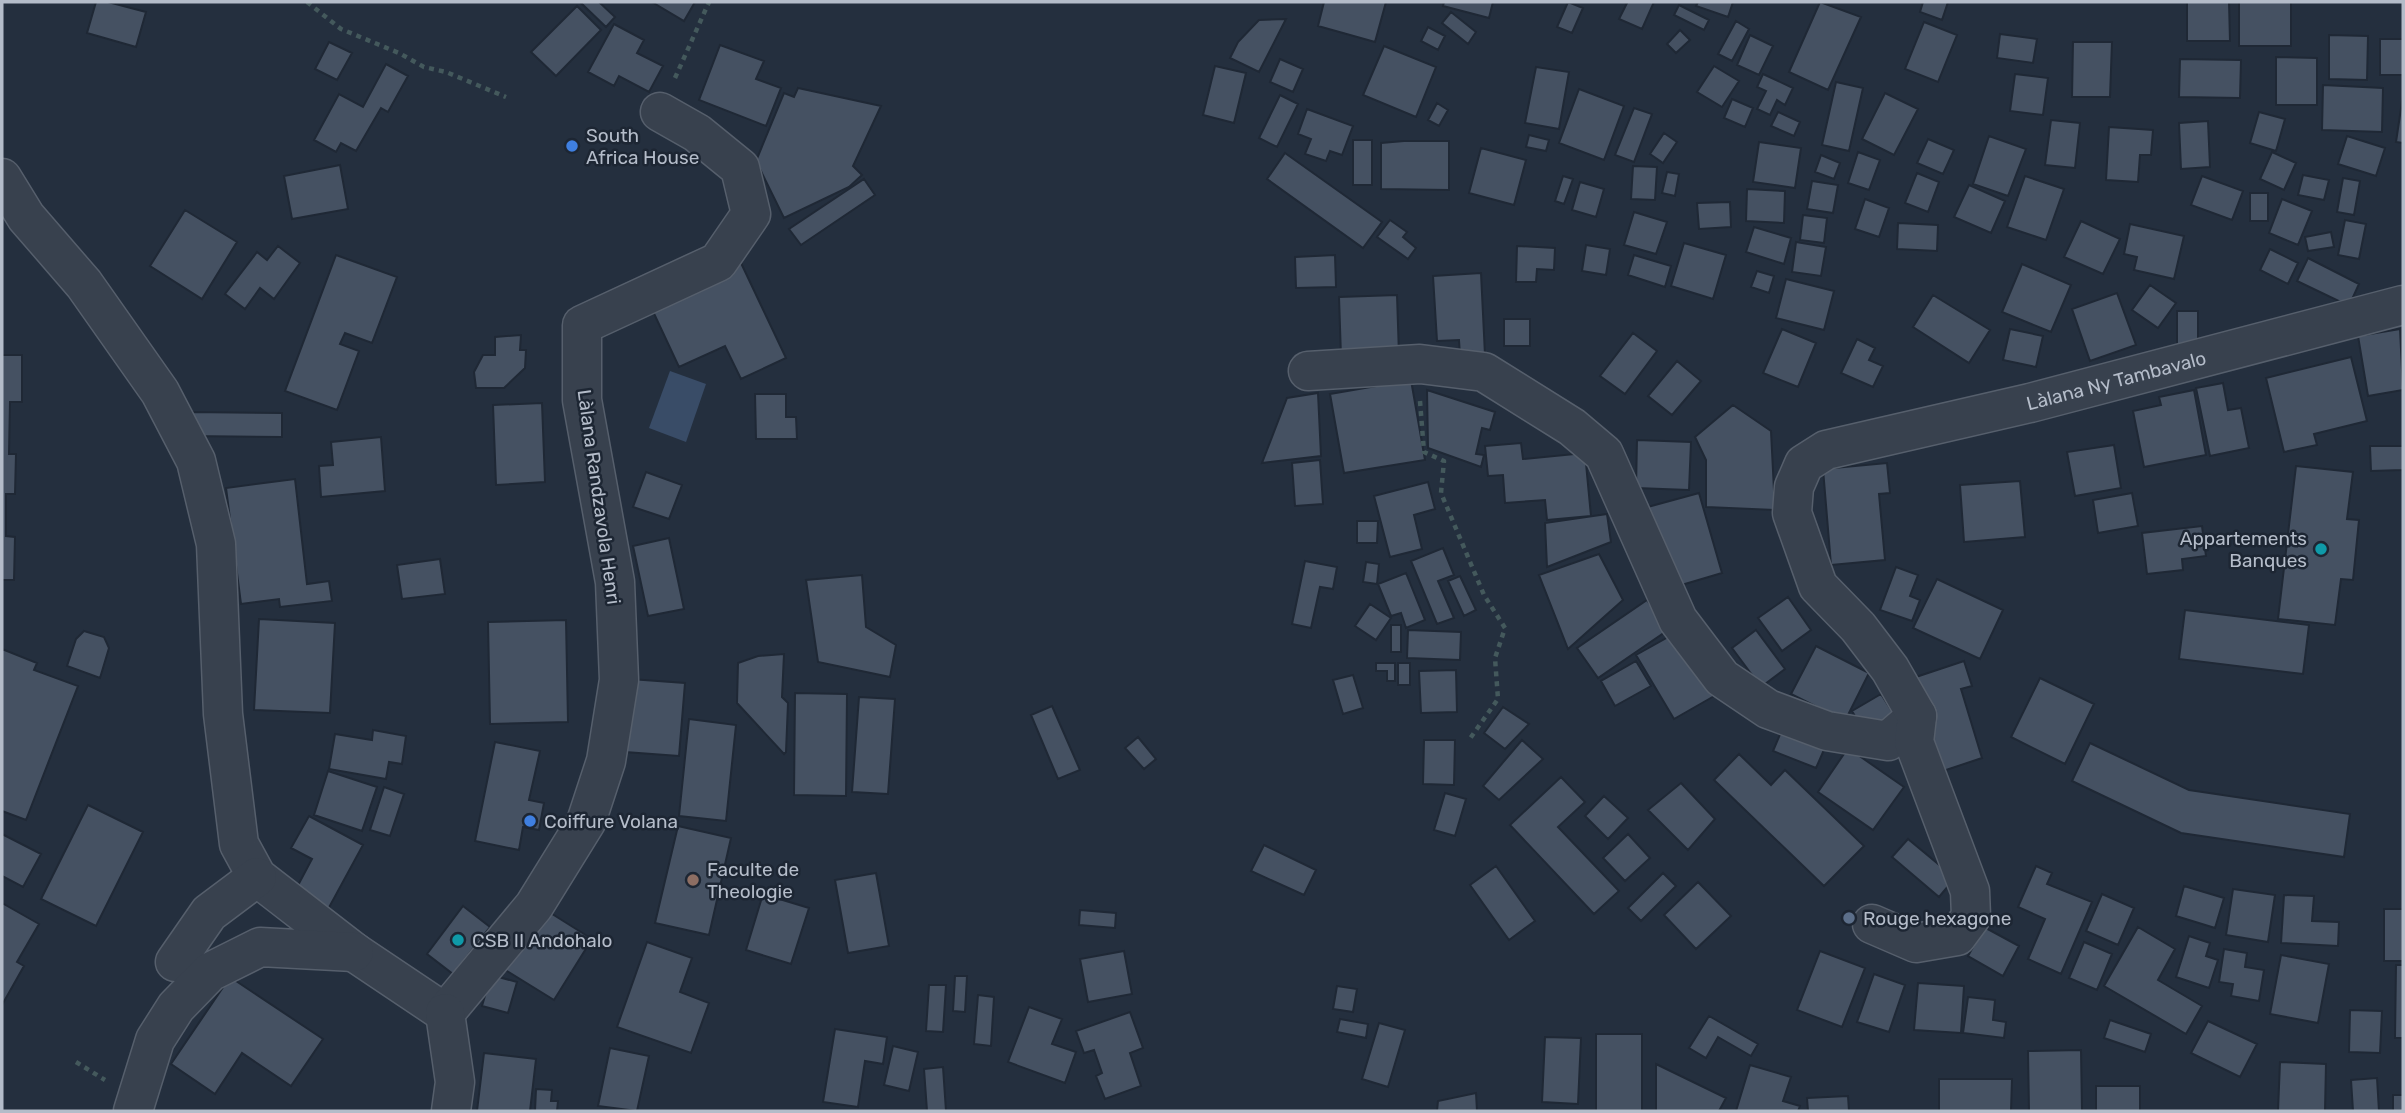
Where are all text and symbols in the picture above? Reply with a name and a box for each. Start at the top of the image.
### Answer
place label: South Africa House [586,124,699,169]
marker: South Africa House [564,138,580,154]
street label: Làlana Ny Tambavalo [2024,346,2209,415]
street label: Làlana Randzavola Henri [573,388,625,606]
place label: Appartements Banques [2180,527,2307,572]
marker: Appartements Banques [2313,541,2329,557]
place label: Coiffure Volana [544,810,678,833]
marker: Coiffure Volana [522,813,538,829]
place label: Faculte de Theologie [707,858,799,903]
marker: Faculte de Theologie [685,872,701,888]
place label: Rouge hexagone [1863,907,2011,930]
marker: Rouge hexagone [1841,910,1857,926]
place label: CSB II Andohalo [472,929,612,952]
marker: CSB II Andohalo [450,932,466,948]

